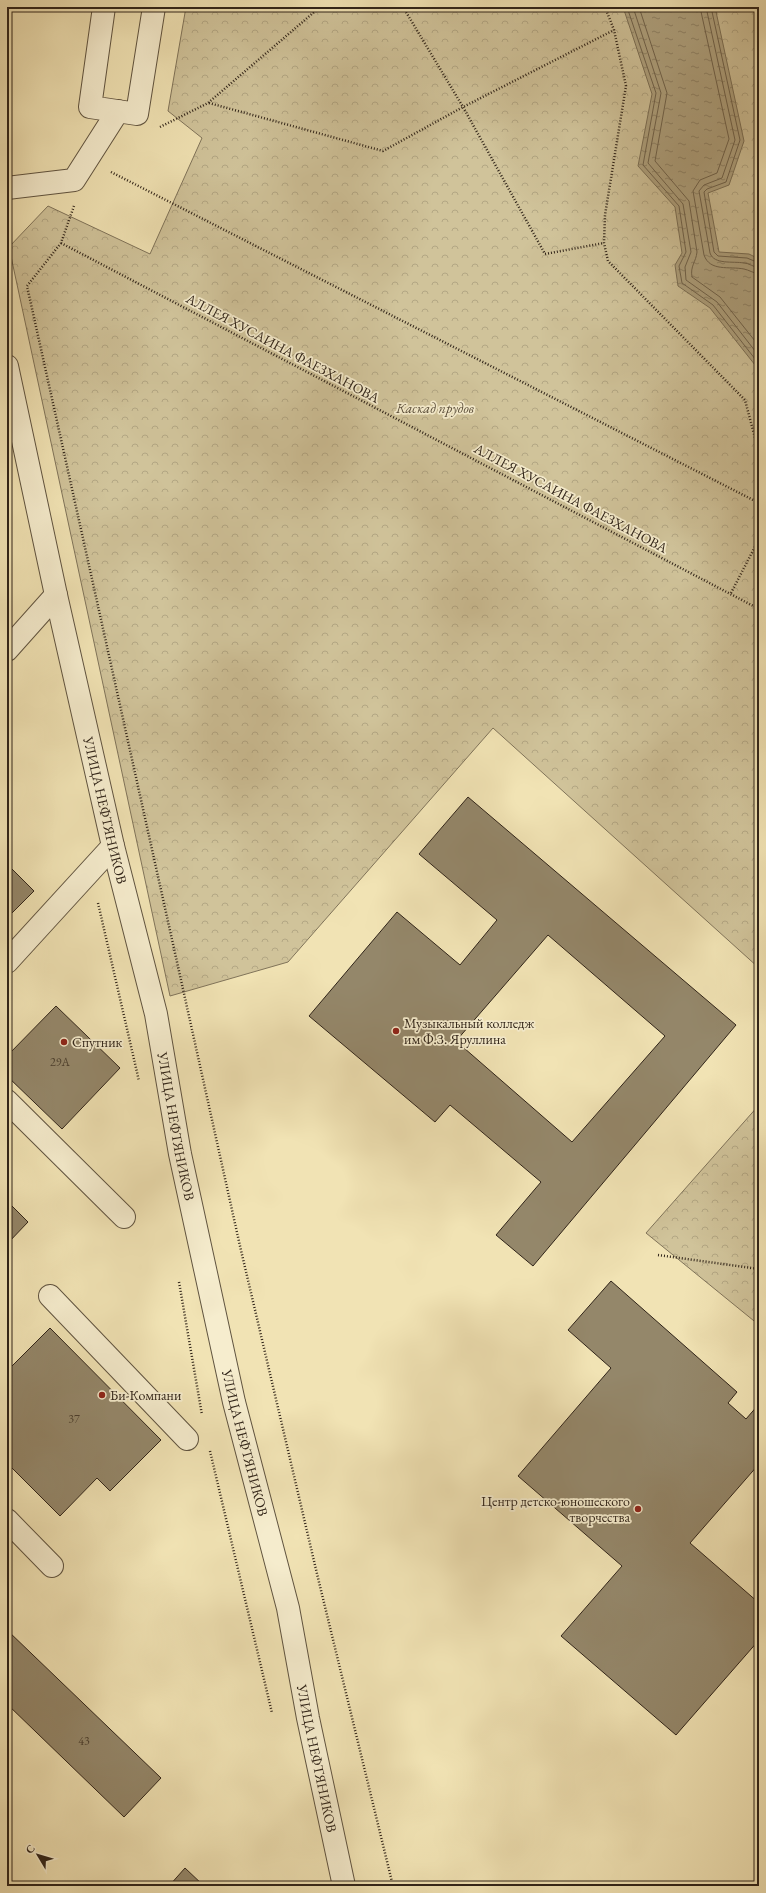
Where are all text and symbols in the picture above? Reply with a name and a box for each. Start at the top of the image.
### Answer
street label: АЛЛЕЯ ХУСАИНА ФАЕЗХАНОВА [182,289,383,407]
park label: Каскад прудов [395,399,475,417]
street label: АЛЛЕЯ ХУСАИНА ФАЕЗХАНОВА [470,439,671,557]
street label: УЛИЦА НЕФТЯНИКОВ [79,734,131,886]
place label: Музыкальный колледж им Ф.З. Яруллина [404,1014,534,1048]
marker: Музыкальный колледж им Ф.З. Яруллина [391,1026,401,1036]
place label: Спутник [72,1033,123,1051]
marker: Спутник [59,1037,69,1047]
street label: УЛИЦА НЕФТЯНИКОВ [154,1050,199,1202]
house number: 29А [50,1054,71,1070]
street label: УЛИЦА НЕФТЯНИКОВ [218,1367,272,1518]
place label: Би-Компани [110,1386,182,1404]
marker: Би-Компани [97,1390,107,1400]
house number: 37 [68,1411,80,1427]
place label: Центр детско-юношеского творчества [481,1492,630,1526]
marker: Центр детско-юношеского творчества [633,1504,643,1514]
street label: УЛИЦА НЕФТЯНИКОВ [293,1682,341,1834]
house number: 43 [78,1733,90,1749]
north arrow [18,1835,58,1875]
text: С [22,1841,38,1856]

